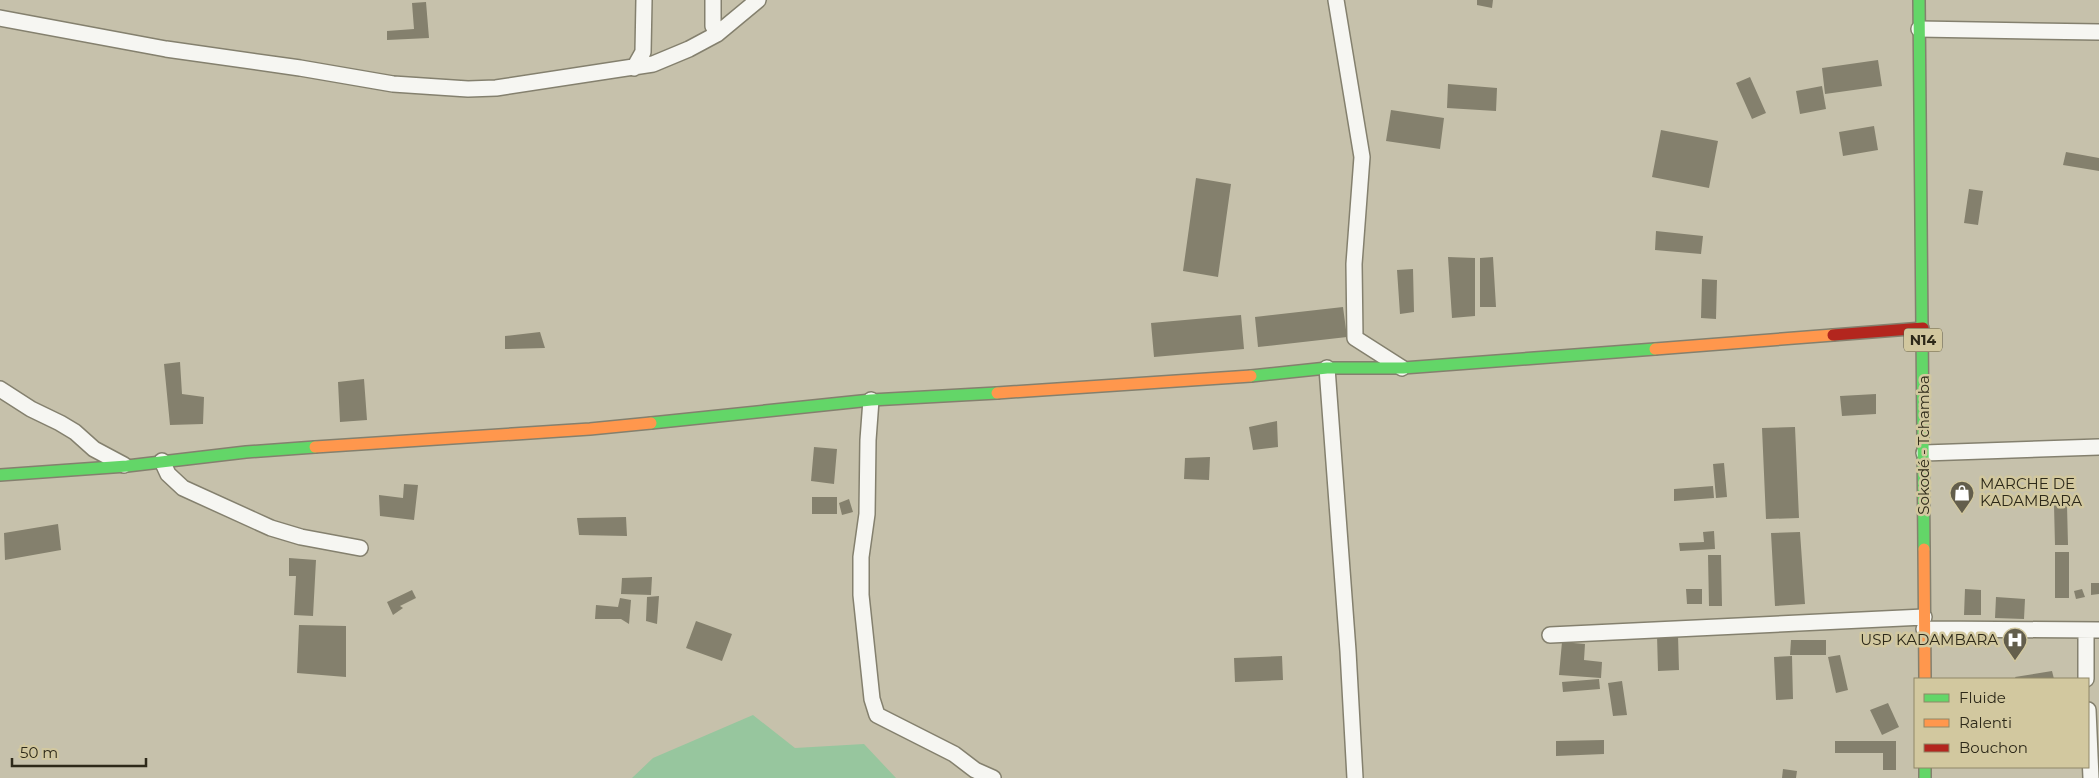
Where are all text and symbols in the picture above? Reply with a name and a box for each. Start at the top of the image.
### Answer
road number: N14 [1904,328,1942,352]
street label: Sokodé - Tchamba [1914,375,1933,515]
place label: MARCHE DE KADAMBARA [1980,474,2082,510]
shop icon: MARCHE DE KADAMBARA [1949,480,1975,514]
hospital icon: USP KADAMBARA [2002,627,2028,661]
place label: USP KADAMBARA [1860,630,1998,649]
legend [1914,678,2089,768]
text: Fluide [1959,688,2006,707]
text: Ralenti [1959,713,2012,732]
scale bar [12,736,146,768]
text: Bouchon [1959,738,2028,757]
text: 50 m [20,743,58,762]

